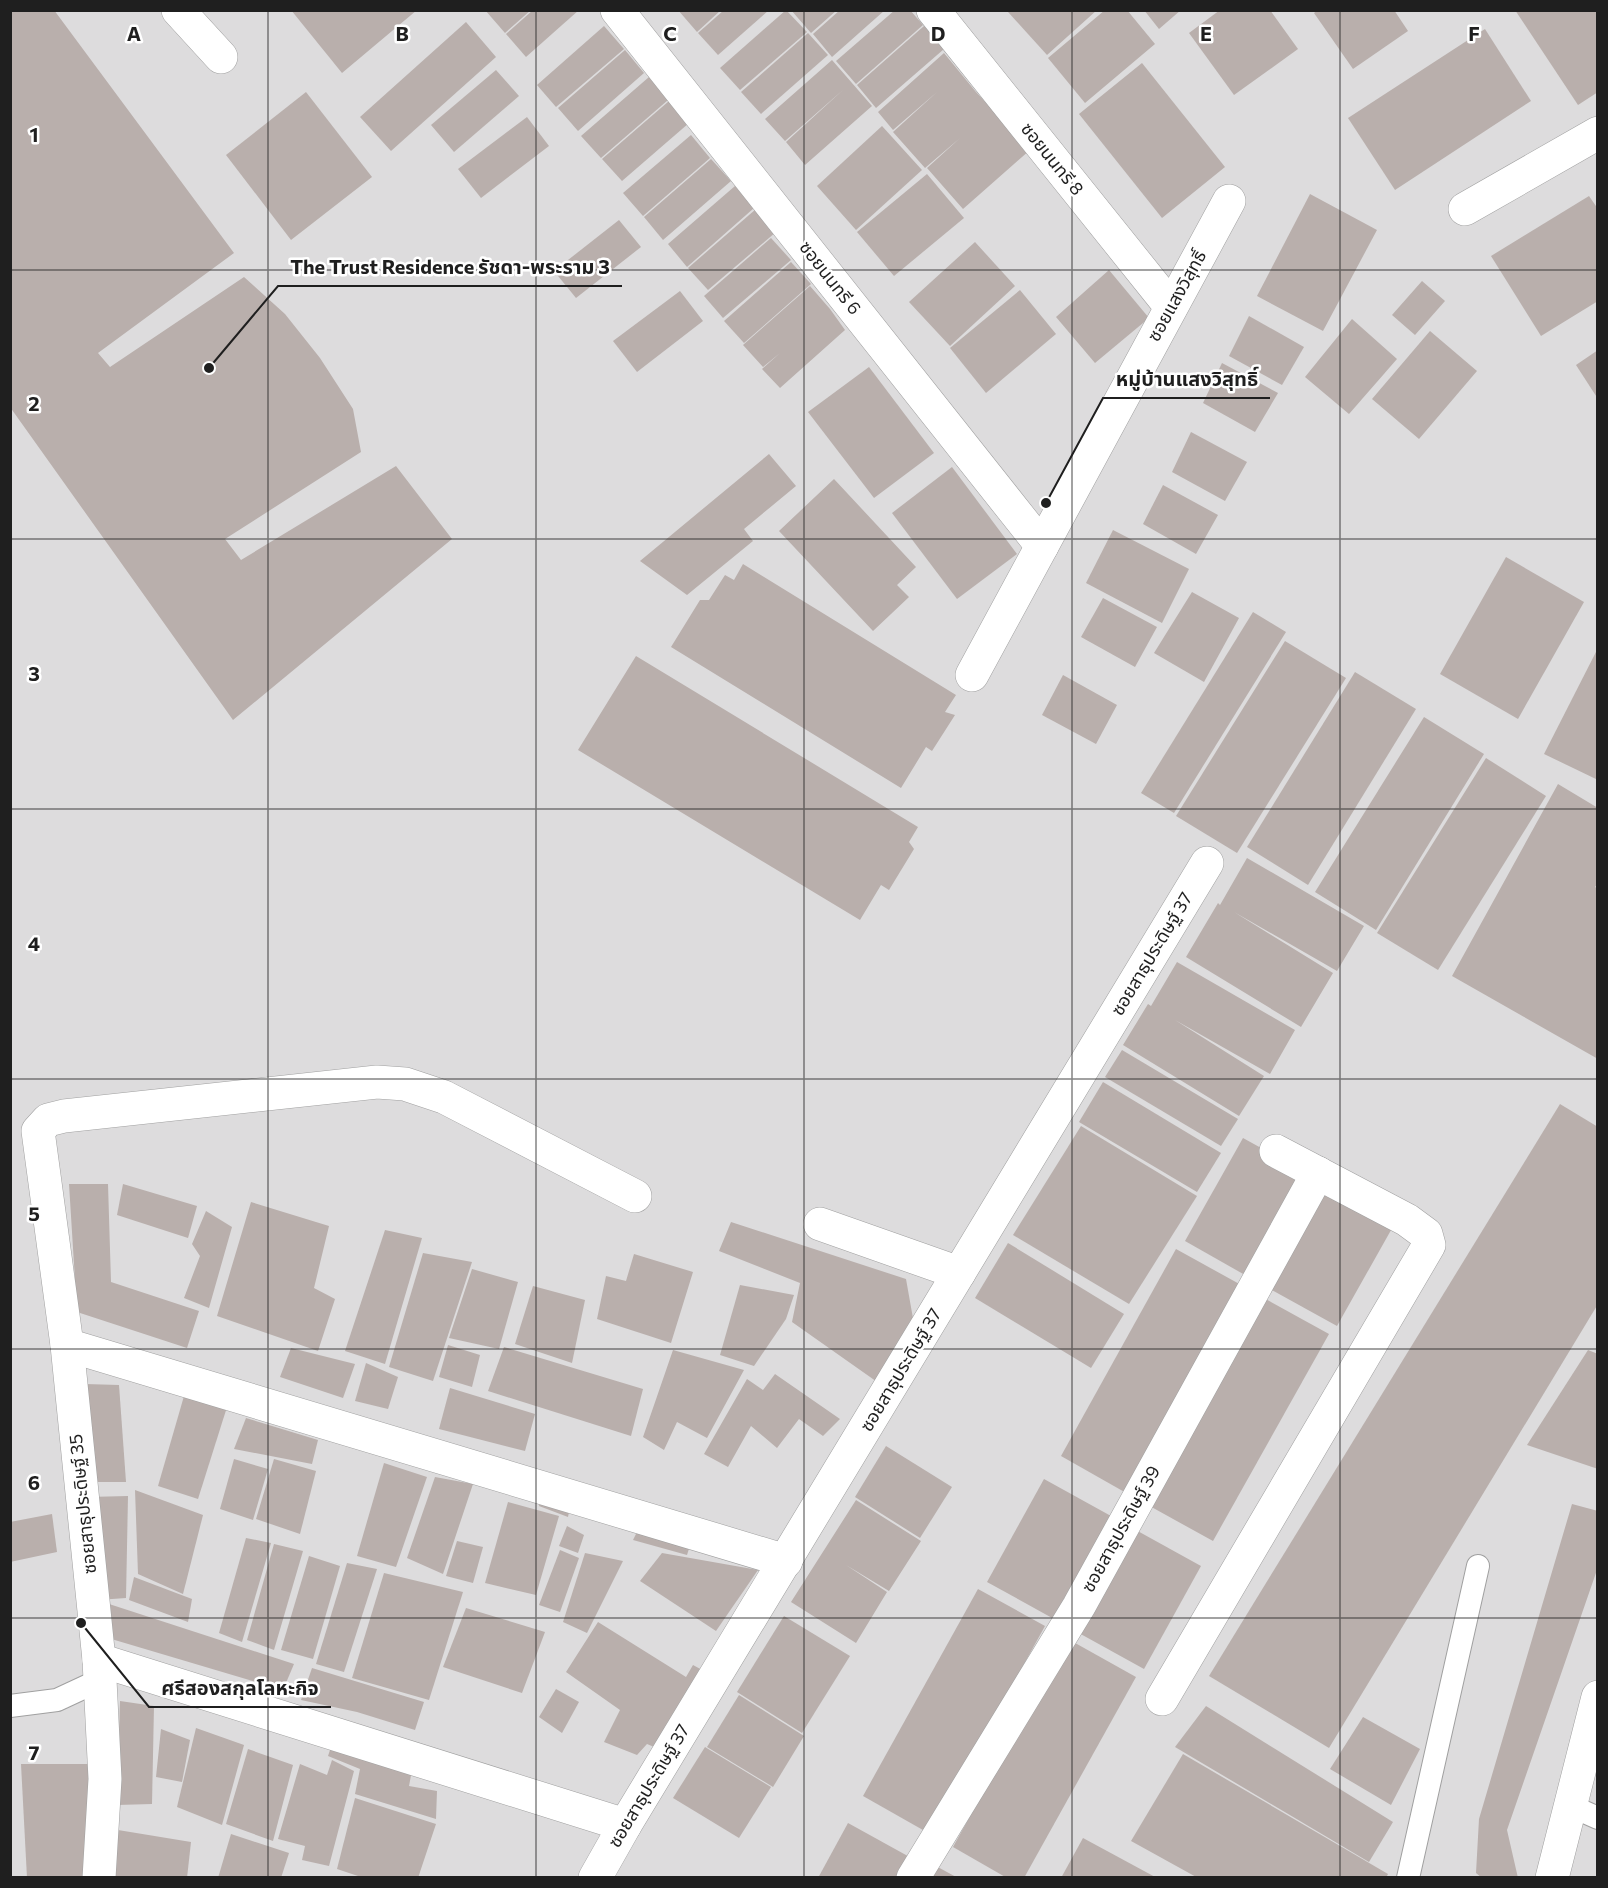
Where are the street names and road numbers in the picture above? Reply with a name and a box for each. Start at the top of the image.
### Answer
street label: ซอยนนทรี 8 [1017,118,1089,199]
street label: ซอยนนทรี 6 [795,236,866,319]
street label: ซอยแสงวิสุทธิ์ [1142,246,1211,345]
street label: ซอยสาธุประดิษฐ์ 37 [1106,888,1197,1020]
street label: ซอยสาธุประดิษฐ์ 37 [855,1304,946,1436]
street label: ซอยสาธุประดิษฐ์ 35 [64,1433,101,1575]
street label: ซอยสาธุประดิษฐ์ 39 [1076,1461,1165,1596]
street label: ซอยสาธุประดิษฐ์ 37 [603,1720,694,1852]

